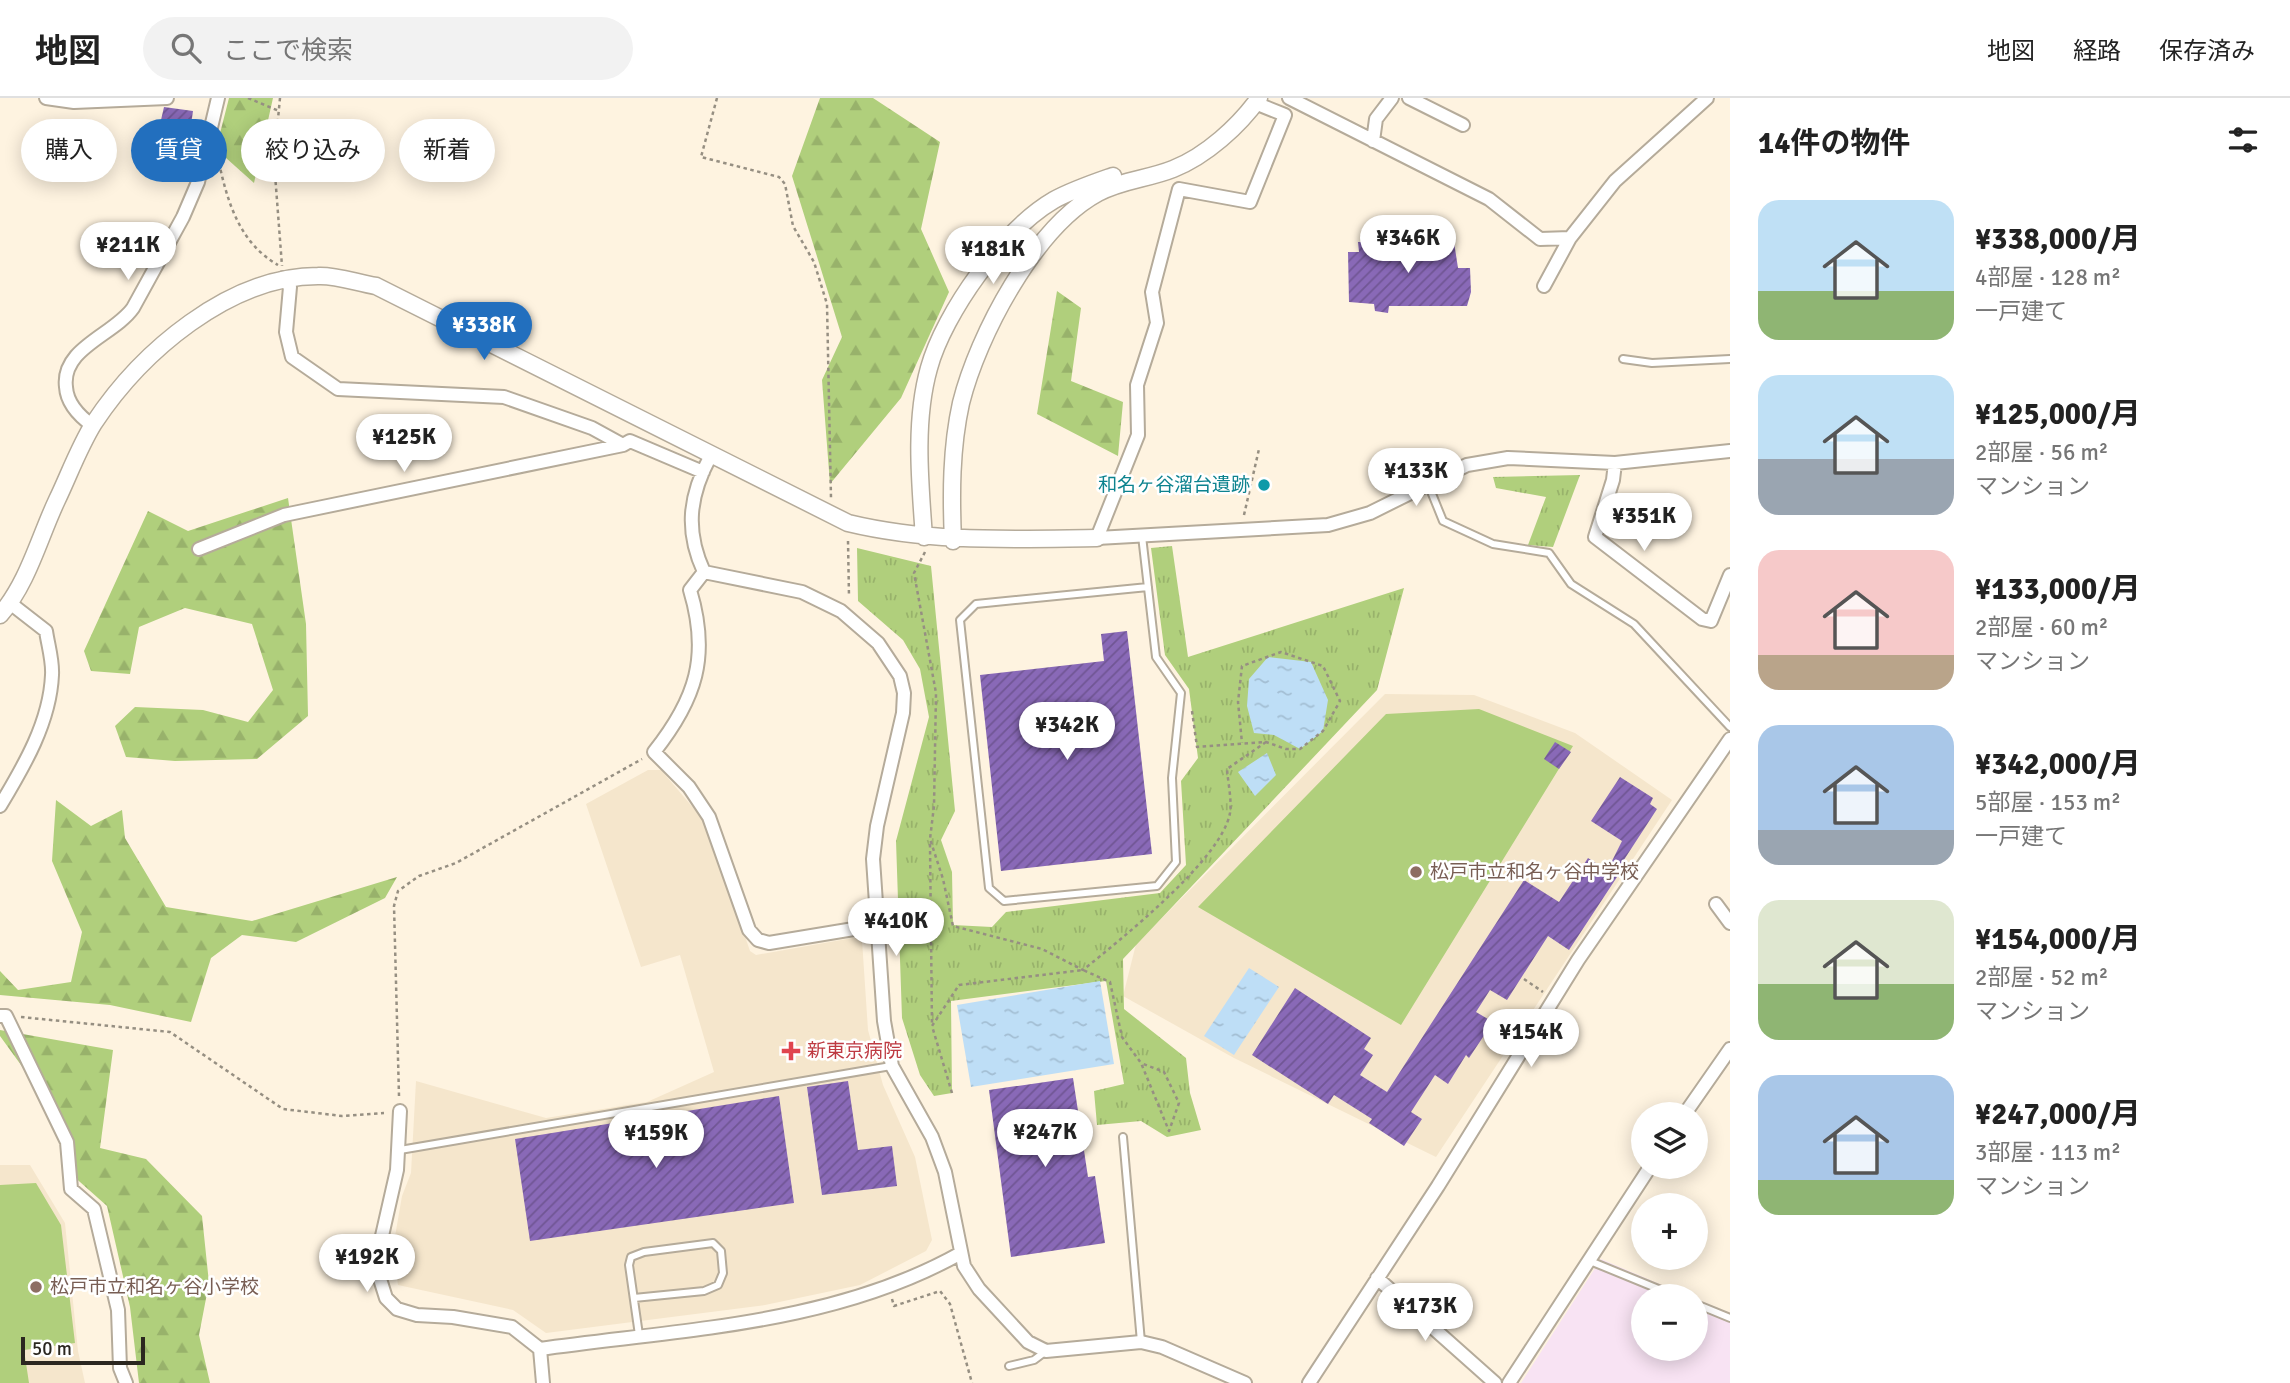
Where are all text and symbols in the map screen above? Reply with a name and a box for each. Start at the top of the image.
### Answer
search box [143,17,633,80]
icon: search [167,29,205,67]
text: 地図 [35,31,101,72]
text: ここで検索 [223,35,353,67]
text: 地図 [1987,36,2035,66]
text: 経路 [2073,36,2121,66]
text: 保存済み [2159,36,2255,66]
chip: 購入 [21,119,117,182]
chip: 賃貸 [131,119,227,182]
chip: 絞り込み [241,119,385,182]
chip: 新着 [399,119,495,182]
icon: filters [2224,121,2262,159]
text: 14件の物件 [1758,125,1910,162]
pin: ¥346K [1359,216,1457,275]
text: ¥338,000/月 [1975,221,2141,258]
pin: ¥211K [79,222,177,282]
text: ¥346K [1376,223,1440,252]
pin: ¥181K [944,226,1042,286]
icon: home [1814,228,1898,312]
text: ¥211K [96,230,160,259]
text: ¥181K [961,234,1025,263]
text: 4部屋 · 128 m² [1975,263,2121,292]
text: 一戸建て [1975,297,2067,326]
pin: ¥338K [435,302,533,362]
text: ¥338K [452,310,516,339]
text: ¥125,000/月 [1975,396,2141,433]
icon: home [1814,403,1898,487]
pin: ¥125K [355,414,453,474]
text: ¥125K [372,422,436,451]
text: 2部屋 · 56 m² [1975,438,2108,467]
pin: ¥133K [1367,448,1465,508]
text: ¥133K [1384,456,1448,485]
text: マンション [1975,472,2090,501]
place label: 和名ヶ谷溜台遺跡 [1098,473,1250,497]
marker: 和名ヶ谷溜台遺跡 [1256,477,1272,493]
pin: ¥351K [1595,494,1693,553]
text: ¥351K [1612,501,1676,530]
text: ¥133,000/月 [1975,571,2141,608]
icon: home [1814,578,1898,662]
text: 2部屋 · 60 m² [1975,613,2108,642]
text: マンション [1975,647,2090,676]
pin: ¥342K [1018,702,1116,762]
text: ¥342K [1035,710,1099,739]
text: ¥342,000/月 [1975,746,2141,783]
icon: home [1814,753,1898,837]
text: 5部屋 · 153 m² [1975,788,2121,817]
text: 一戸建て [1975,822,2067,851]
place label: 松戸市立和名ヶ谷中学校 [1430,860,1639,884]
marker: 松戸市立和名ヶ谷中学校 [1408,864,1424,880]
pin: ¥410K [847,898,945,958]
text: ¥410K [864,906,928,935]
text: ¥154,000/月 [1975,921,2141,958]
icon: home [1814,928,1898,1012]
text: 2部屋 · 52 m² [1975,963,2108,992]
text: マンション [1975,997,2090,1026]
pin: ¥154K [1482,1010,1580,1069]
text: ¥154K [1499,1017,1563,1046]
place label: 新東京病院 [807,1039,902,1063]
marker: 新東京病院 [781,1041,801,1061]
text: ¥247,000/月 [1975,1096,2141,1133]
map controls [1631,1102,1708,1361]
button: layers [1631,1102,1708,1179]
icon: home [1814,1103,1898,1187]
pin: ¥159K [607,1110,705,1170]
pin: ¥247K [996,1110,1094,1169]
text: ¥247K [1013,1117,1077,1146]
text: ¥159K [624,1118,688,1147]
text: 3部屋 · 113 m² [1975,1138,2121,1167]
text: マンション [1975,1172,2090,1201]
button: + [1631,1193,1708,1270]
pin: ¥192K [318,1234,416,1294]
text: ¥192K [335,1242,399,1271]
place label: 松戸市立和名ヶ谷小学校 [50,1275,259,1299]
marker: 松戸市立和名ヶ谷小学校 [28,1279,44,1295]
pin: ¥173K [1376,1284,1474,1343]
button: − [1631,1284,1708,1361]
text: ¥173K [1393,1291,1457,1320]
scale bar [21,1334,145,1366]
text: 50 m [32,1337,72,1361]

